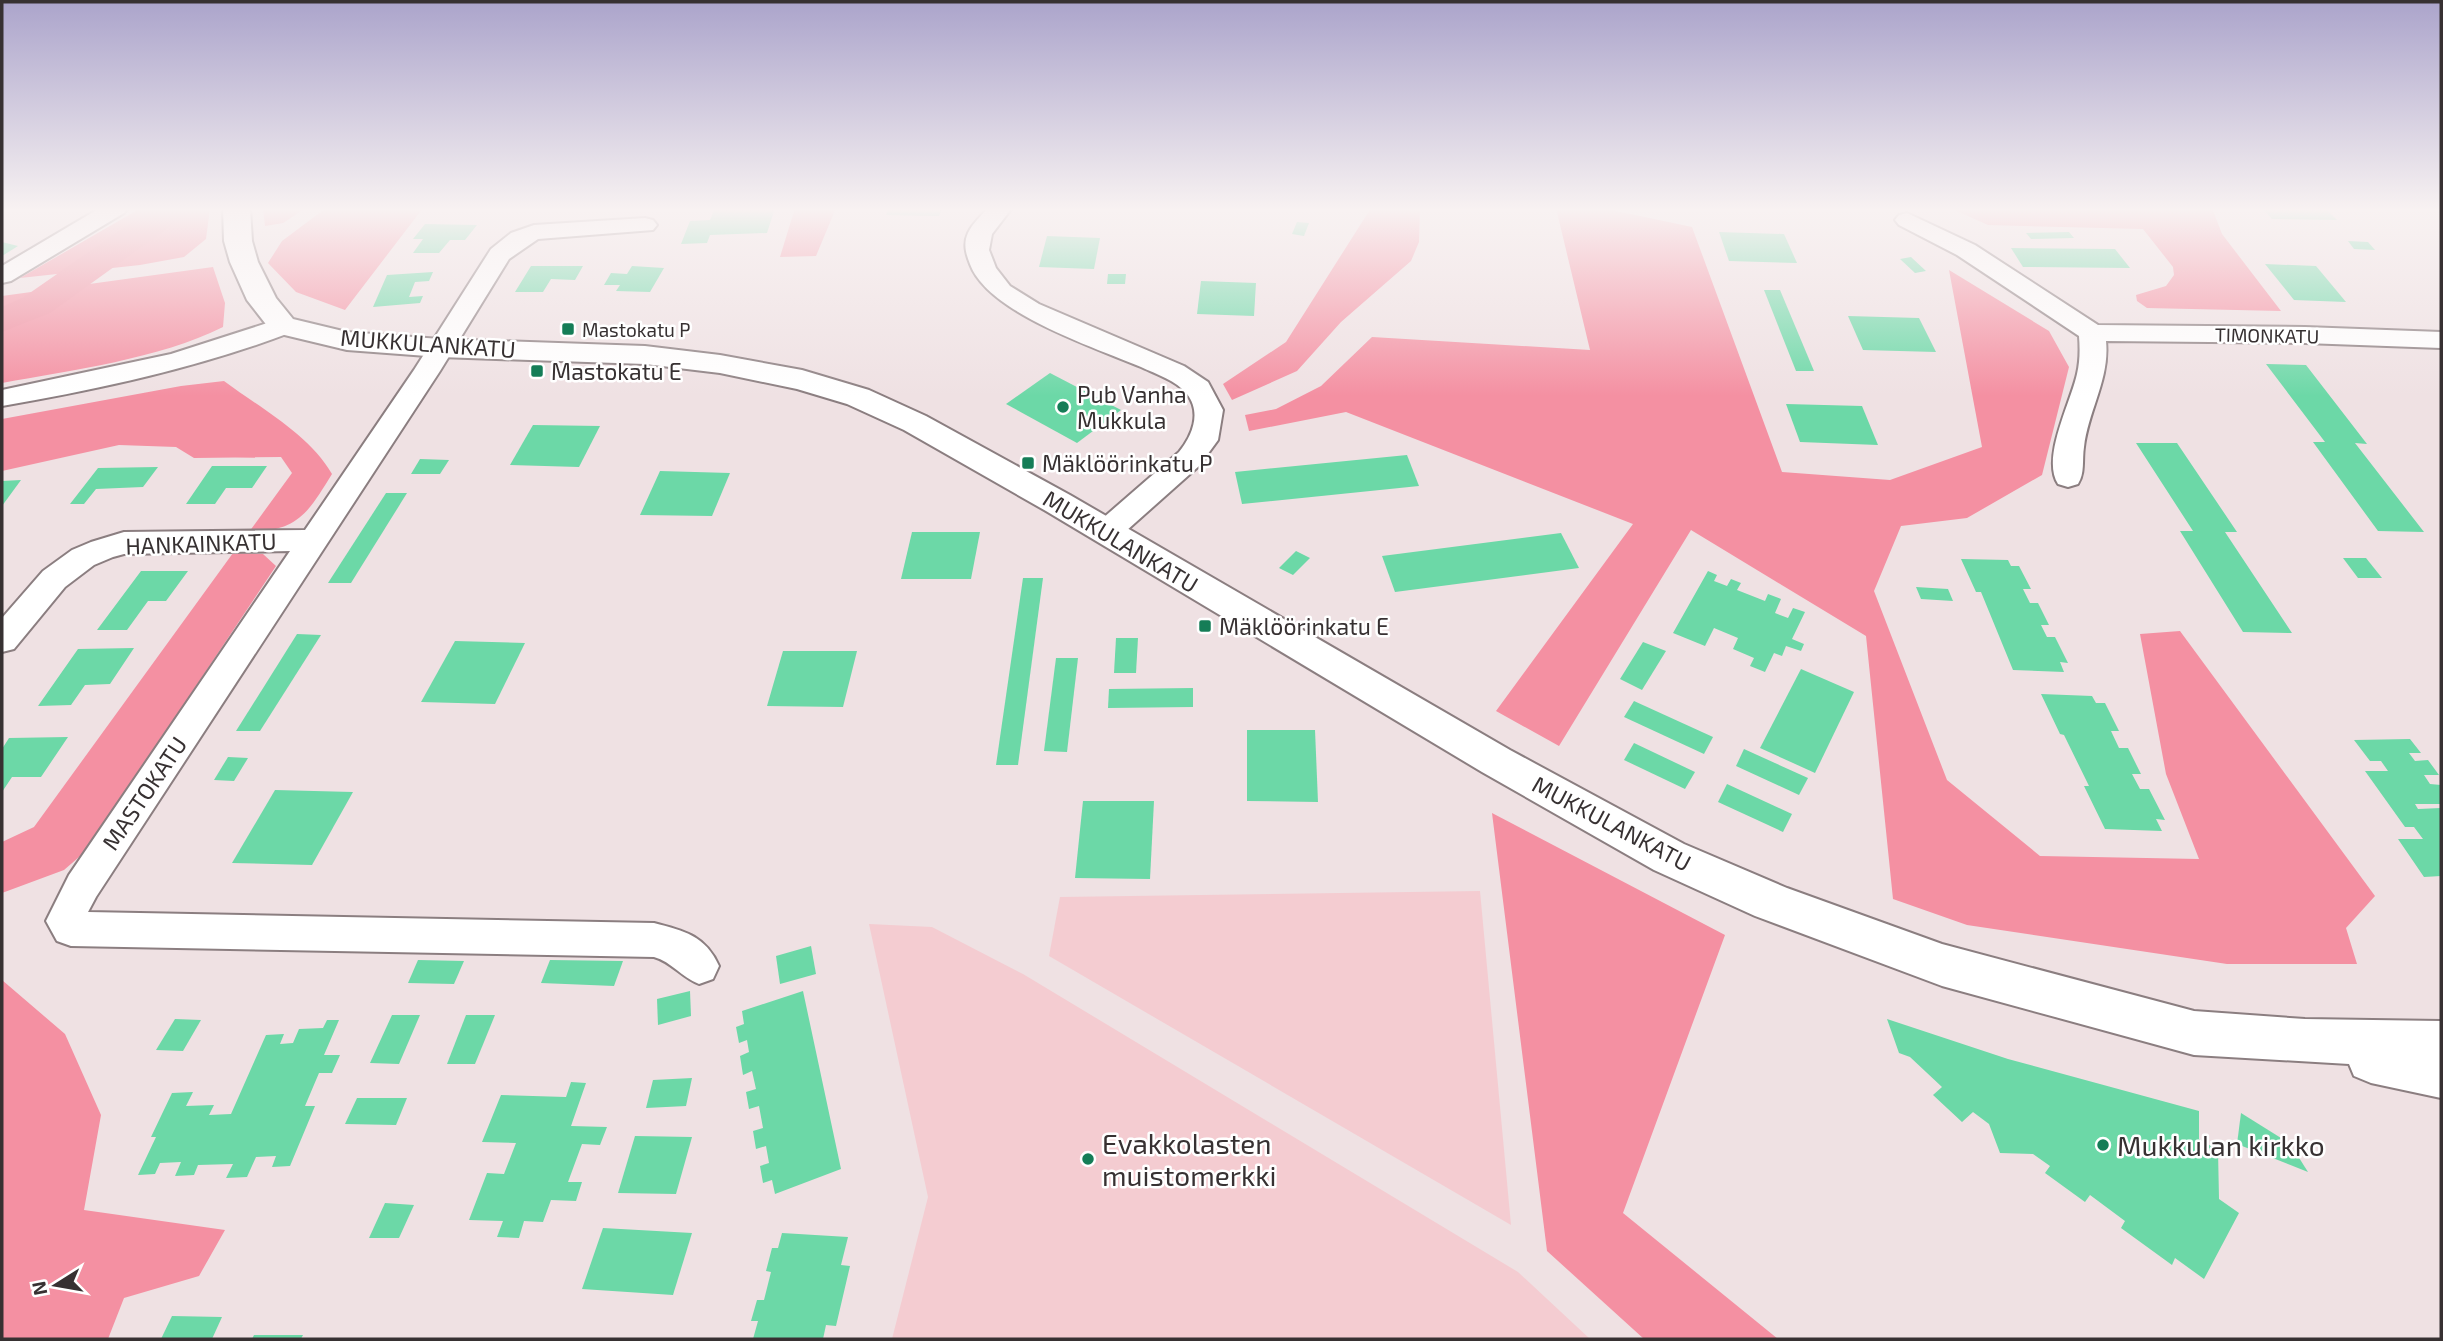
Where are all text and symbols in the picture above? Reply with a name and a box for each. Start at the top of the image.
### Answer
place label: Mastokatu P [582,318,690,341]
marker: Mastokatu P [560,321,576,337]
street label: MUKKULANKATU [339,323,517,363]
street label: TIMONKATU [2215,323,2319,347]
place label: Mastokatu E [551,357,682,385]
marker: Mastokatu E [529,363,545,379]
place label: Pub Vanha Mukkula [1077,380,1187,434]
marker: Pub Vanha Mukkula [1055,399,1071,415]
place label: Mäklöörinkatu P [1042,449,1213,477]
marker: Mäklöörinkatu P [1020,455,1036,471]
street label: MUKKULANKATU [1039,484,1203,598]
street label: HANKAINKATU [125,526,277,560]
place label: Mäklöörinkatu E [1219,612,1389,640]
marker: Mäklöörinkatu E [1197,618,1213,634]
street label: MASTOKATU [96,731,192,855]
street label: MUKKULANKATU [1528,769,1696,877]
place label: Evakkolasten muistomerkki [1102,1126,1276,1192]
place label: Mukkulan kirkko [2117,1128,2325,1162]
marker: Mukkulan kirkko [2095,1137,2111,1153]
marker: Evakkolasten muistomerkki [1080,1151,1096,1167]
north arrow [21,1250,91,1320]
text: N [26,1279,51,1297]

